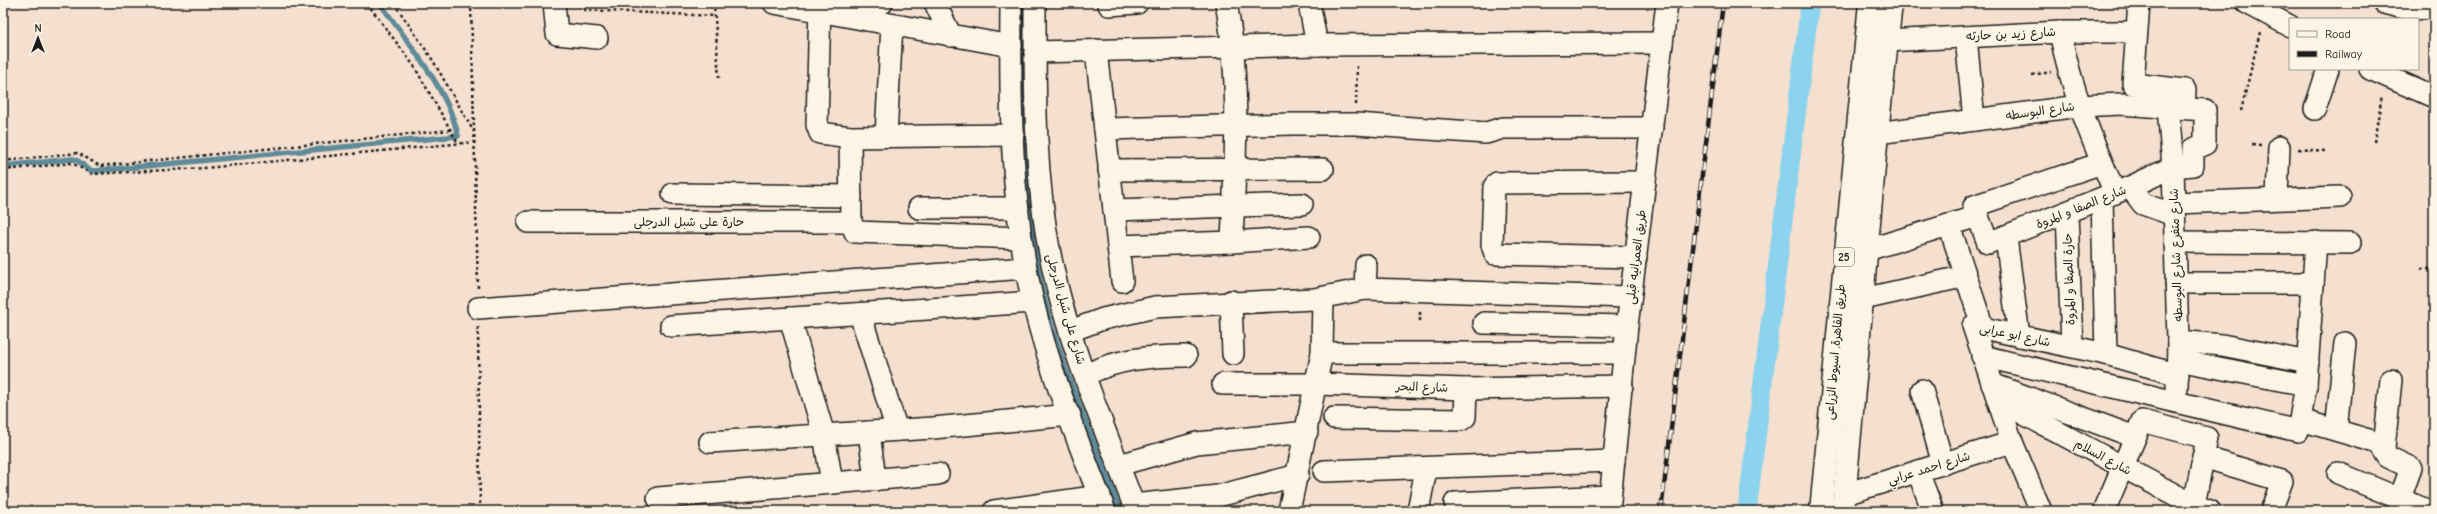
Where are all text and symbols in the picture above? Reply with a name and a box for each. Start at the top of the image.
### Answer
north arrow [18,18,58,58]
legend [2289,18,2419,70]
text: N [34,22,42,35]
street label: شارع زيد بن حارثه [1966,25,2056,45]
text: Road [2325,27,2351,41]
text: Railway [2325,47,2363,61]
street label: شارع البوسطه [2005,99,2076,125]
street label: شارع الصفا و المروة [2034,183,2129,233]
street label: شارع متفرع شارع البوسطه [2167,188,2187,322]
street label: طريق العمرانيه قبلى [1623,209,1650,305]
street label: حارة على شبل الدرجلى [634,215,744,230]
street label: حارة الصفا و المروة [2060,233,2079,325]
road number: 25 [1834,248,1854,266]
street label: شارع على شبل الدرجلى [1042,252,1089,366]
street label: طريق القاهرة, اسيوط الزراعى [1822,283,1849,421]
street label: شارع ابو عرابى [1978,321,2052,351]
street label: شارع البحر [1394,379,1448,397]
street label: شارع السلام [2071,436,2134,480]
street label: شارع احمد عرابي [1886,449,1973,491]

